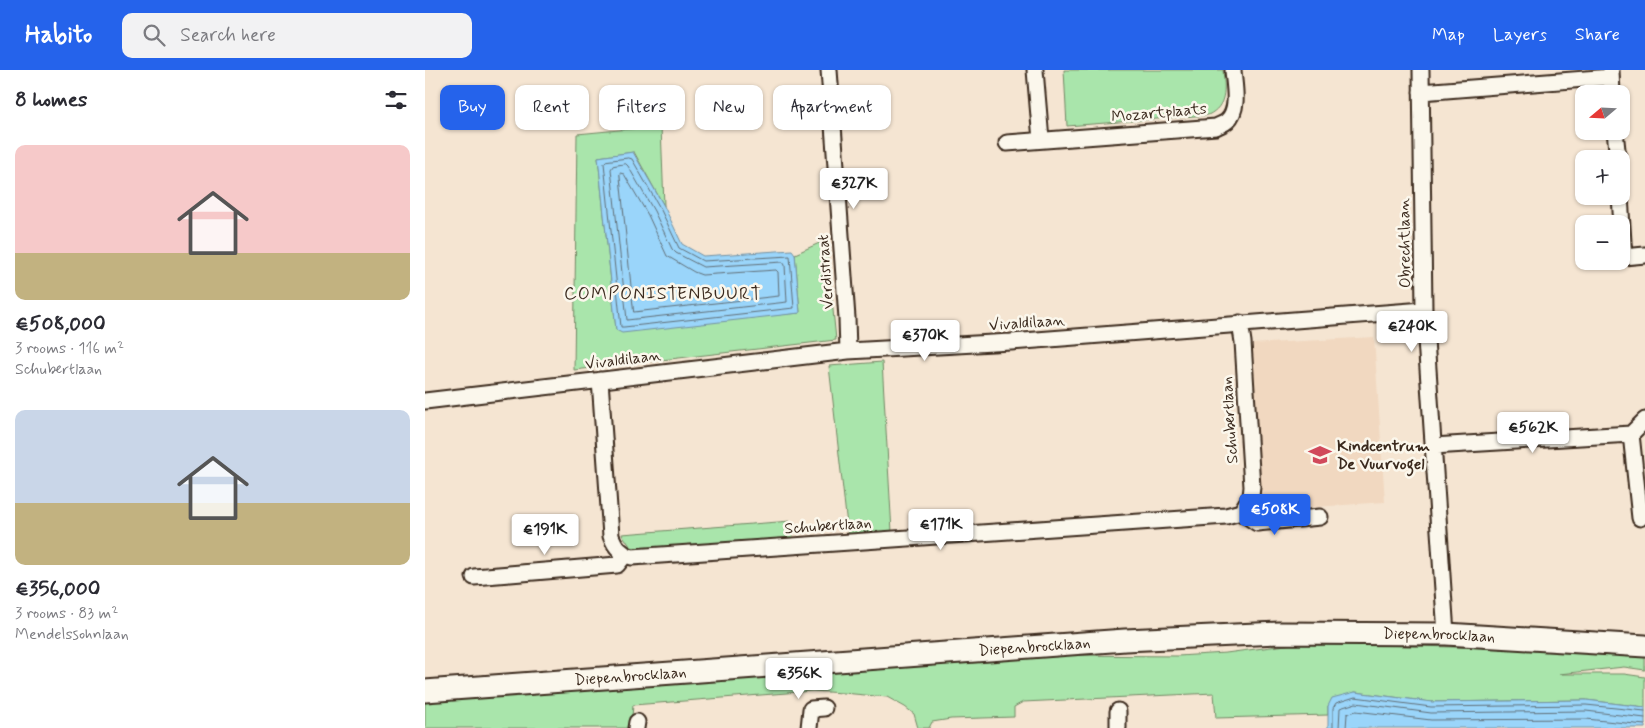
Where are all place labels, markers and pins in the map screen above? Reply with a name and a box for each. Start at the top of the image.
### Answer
pin: €327K [819,168,889,210]
pin: €240K [1377,310,1447,353]
pin: €370K [890,320,960,362]
pin: €562K [1498,412,1568,454]
place label: Kindcentrum De Vuurvogel [1337,436,1430,477]
school or university icon: Kindcentrum De Vuurvogel [1307,442,1333,468]
pin: €508K [1240,494,1310,536]
pin: €171K [906,508,976,551]
pin: €191K [510,514,580,556]
pin: €356K [764,658,834,700]

